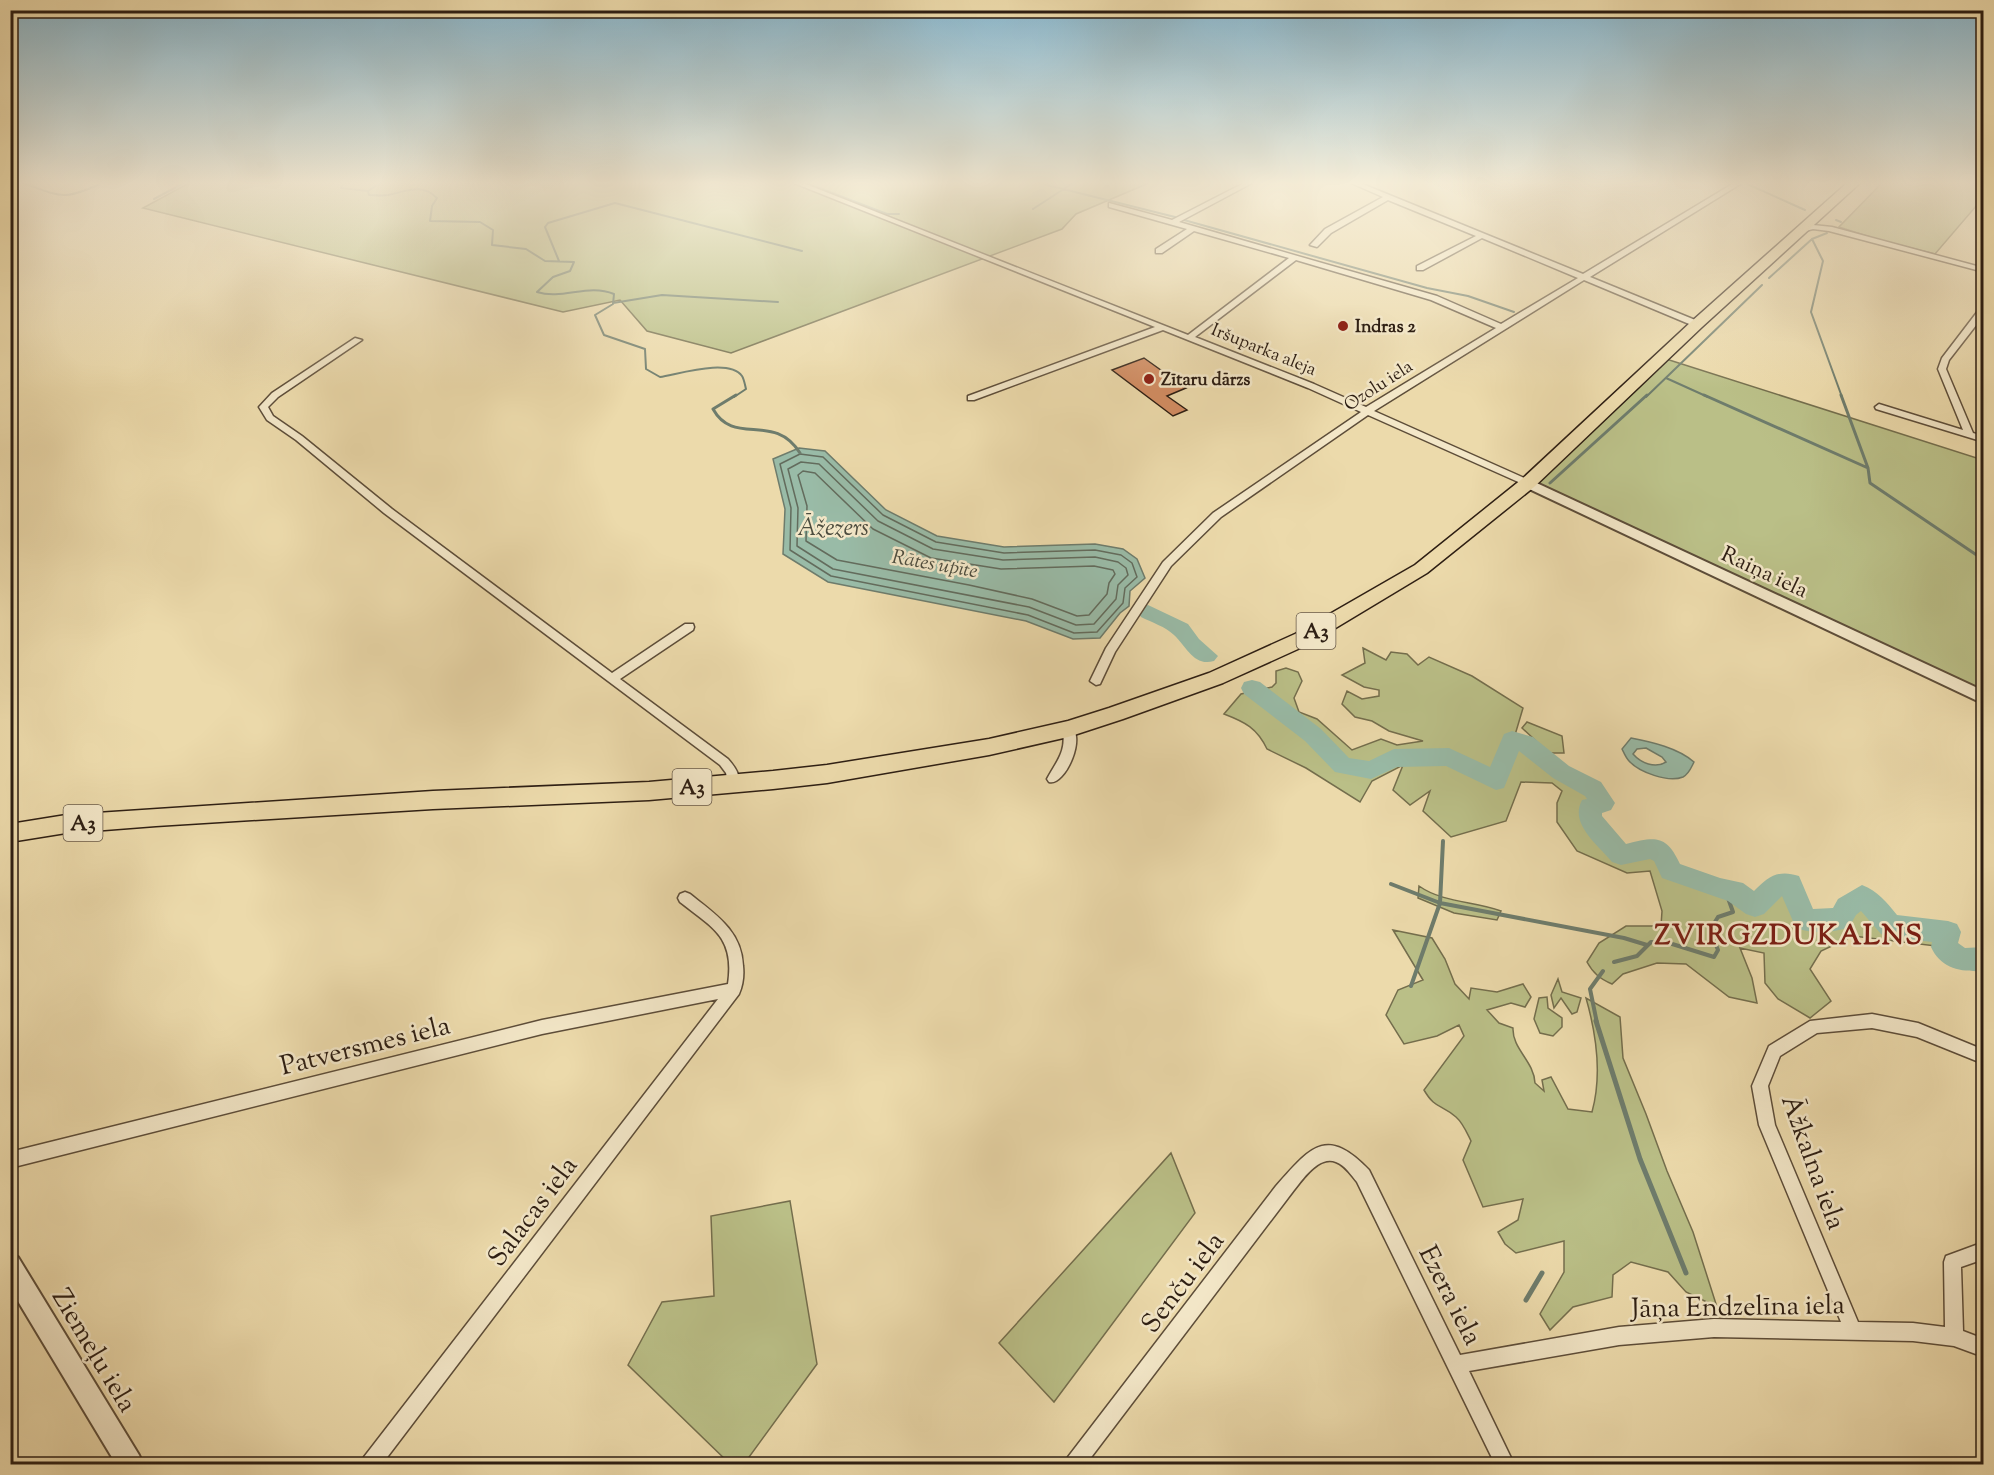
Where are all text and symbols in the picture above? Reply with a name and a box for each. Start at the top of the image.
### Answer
place label: Indras 2 [1355,315,1416,341]
street label: Iršuparka aleja [1207,318,1320,384]
marker: Indras 2 [1336,319,1350,333]
street label: Ozolu iela [1339,355,1419,419]
place label: Zītaru dārzs [1161,368,1250,394]
marker: Zītaru dārzs [1142,372,1156,386]
water label: Āžezers [797,512,869,546]
street label: Raiņa iela [1715,540,1812,608]
water label: Rātes upīte [889,544,980,587]
road number: A3 [1296,613,1336,649]
road number: A3 [672,769,712,805]
road number: A3 [64,805,103,841]
district label: ZVIRGZDUKALNS [1655,917,1923,957]
street label: Patversmes iela [277,1007,455,1087]
street label: Āžkalna iela [1769,1090,1854,1236]
street label: Salacas iela [480,1149,588,1276]
street label: Senču iela [1133,1225,1235,1342]
street label: Ezera iela [1407,1239,1491,1353]
street label: Ziemeļu iela [41,1282,145,1421]
street label: Jāņa Endzelīna iela [1629,1287,1845,1330]

